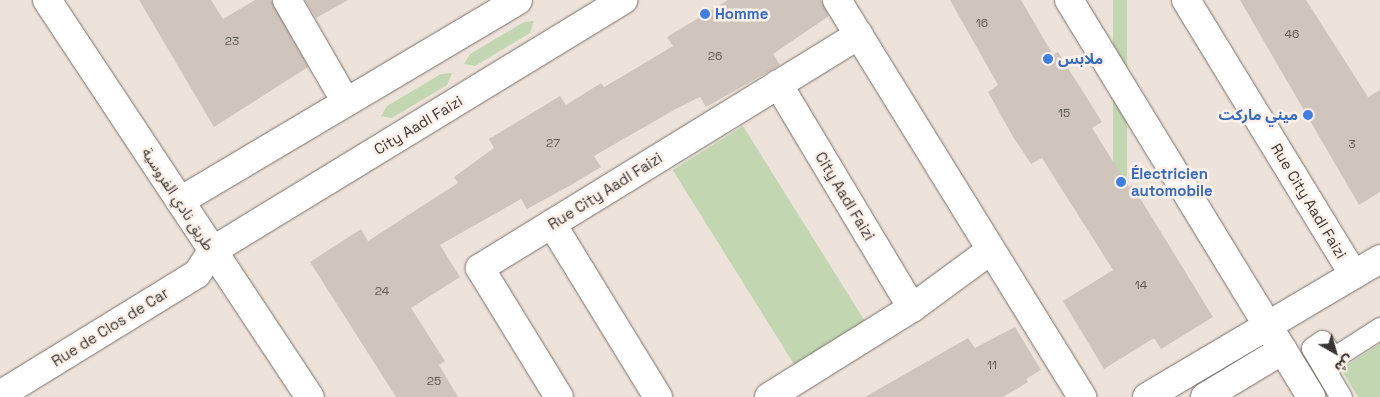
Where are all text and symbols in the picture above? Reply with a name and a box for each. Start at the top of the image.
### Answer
place label: Homme [715,5,768,23]
marker: Homme [699,8,711,20]
house number: 16 [976,17,988,31]
house number: 46 [1285,28,1299,42]
house number: 23 [225,35,239,49]
house number: 26 [708,50,722,64]
place label: ملابس [1058,50,1103,68]
marker: ملابس [1042,53,1054,65]
street label: City Aadl Faizi [370,92,466,158]
place label: ميني ماركت [1219,106,1298,124]
house number: 15 [1058,107,1070,121]
marker: ميني ماركت [1302,109,1314,121]
house number: 27 [546,137,560,151]
house number: 3 [1348,138,1356,152]
street label: Rue City Aadl Faizi [1267,140,1351,262]
street label: طريق نادي الفروسية [138,144,218,254]
street label: City Aadl Faizi [812,148,878,244]
street label: Rue City Aadl Faizi [544,149,666,233]
place label: Électricien automobile [1131,164,1213,199]
marker: Électricien automobile [1115,176,1127,188]
house number: 14 [1135,279,1147,293]
street label: Rue de Clos de Car [48,284,172,370]
house number: 24 [375,285,389,299]
north arrow [1310,327,1360,377]
text: ش [1331,351,1357,377]
house number: 11 [987,359,997,373]
house number: 25 [427,375,441,389]

